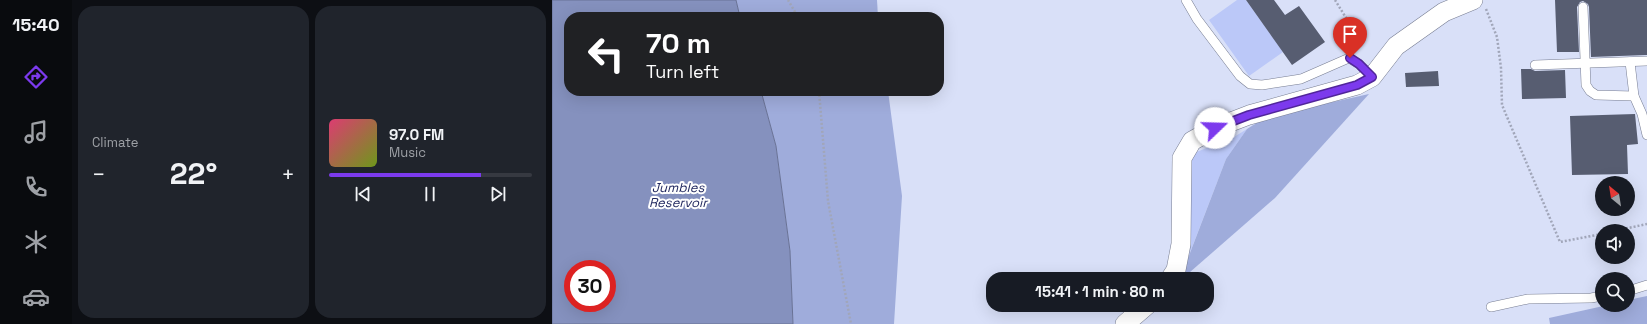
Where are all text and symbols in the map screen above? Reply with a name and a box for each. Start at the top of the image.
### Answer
text: 15:40 [12,13,60,36]
pin [1333,17,1367,58]
icon: arrive [1339,23,1361,45]
text: 70 m [646,25,711,61]
icon: left [580,28,632,80]
text: Turn left [646,60,719,83]
icon: directions [22,63,50,91]
position arrow [1194,107,1236,149]
icon: music [22,118,50,146]
text: 97.0 FM [389,125,444,144]
text: Climate [92,134,138,151]
text: Music [389,144,426,161]
text: 22° [170,154,217,193]
text: − [92,160,106,188]
text: + [281,160,295,188]
icon: phone [22,173,50,201]
north arrow [1595,176,1635,216]
map controls [1595,176,1635,312]
water label: Jumbles Reservoir [649,179,709,211]
icon: previous [352,183,374,205]
icon: pause [419,183,441,205]
icon: next [487,183,509,205]
button: sound [1595,224,1635,264]
icon: climate [22,228,50,256]
speed limit sign: 30 [564,260,616,312]
button: search [1595,272,1635,312]
text: 15:41 · 1 min · 80 m [1035,282,1165,301]
icon: car [22,283,50,311]

